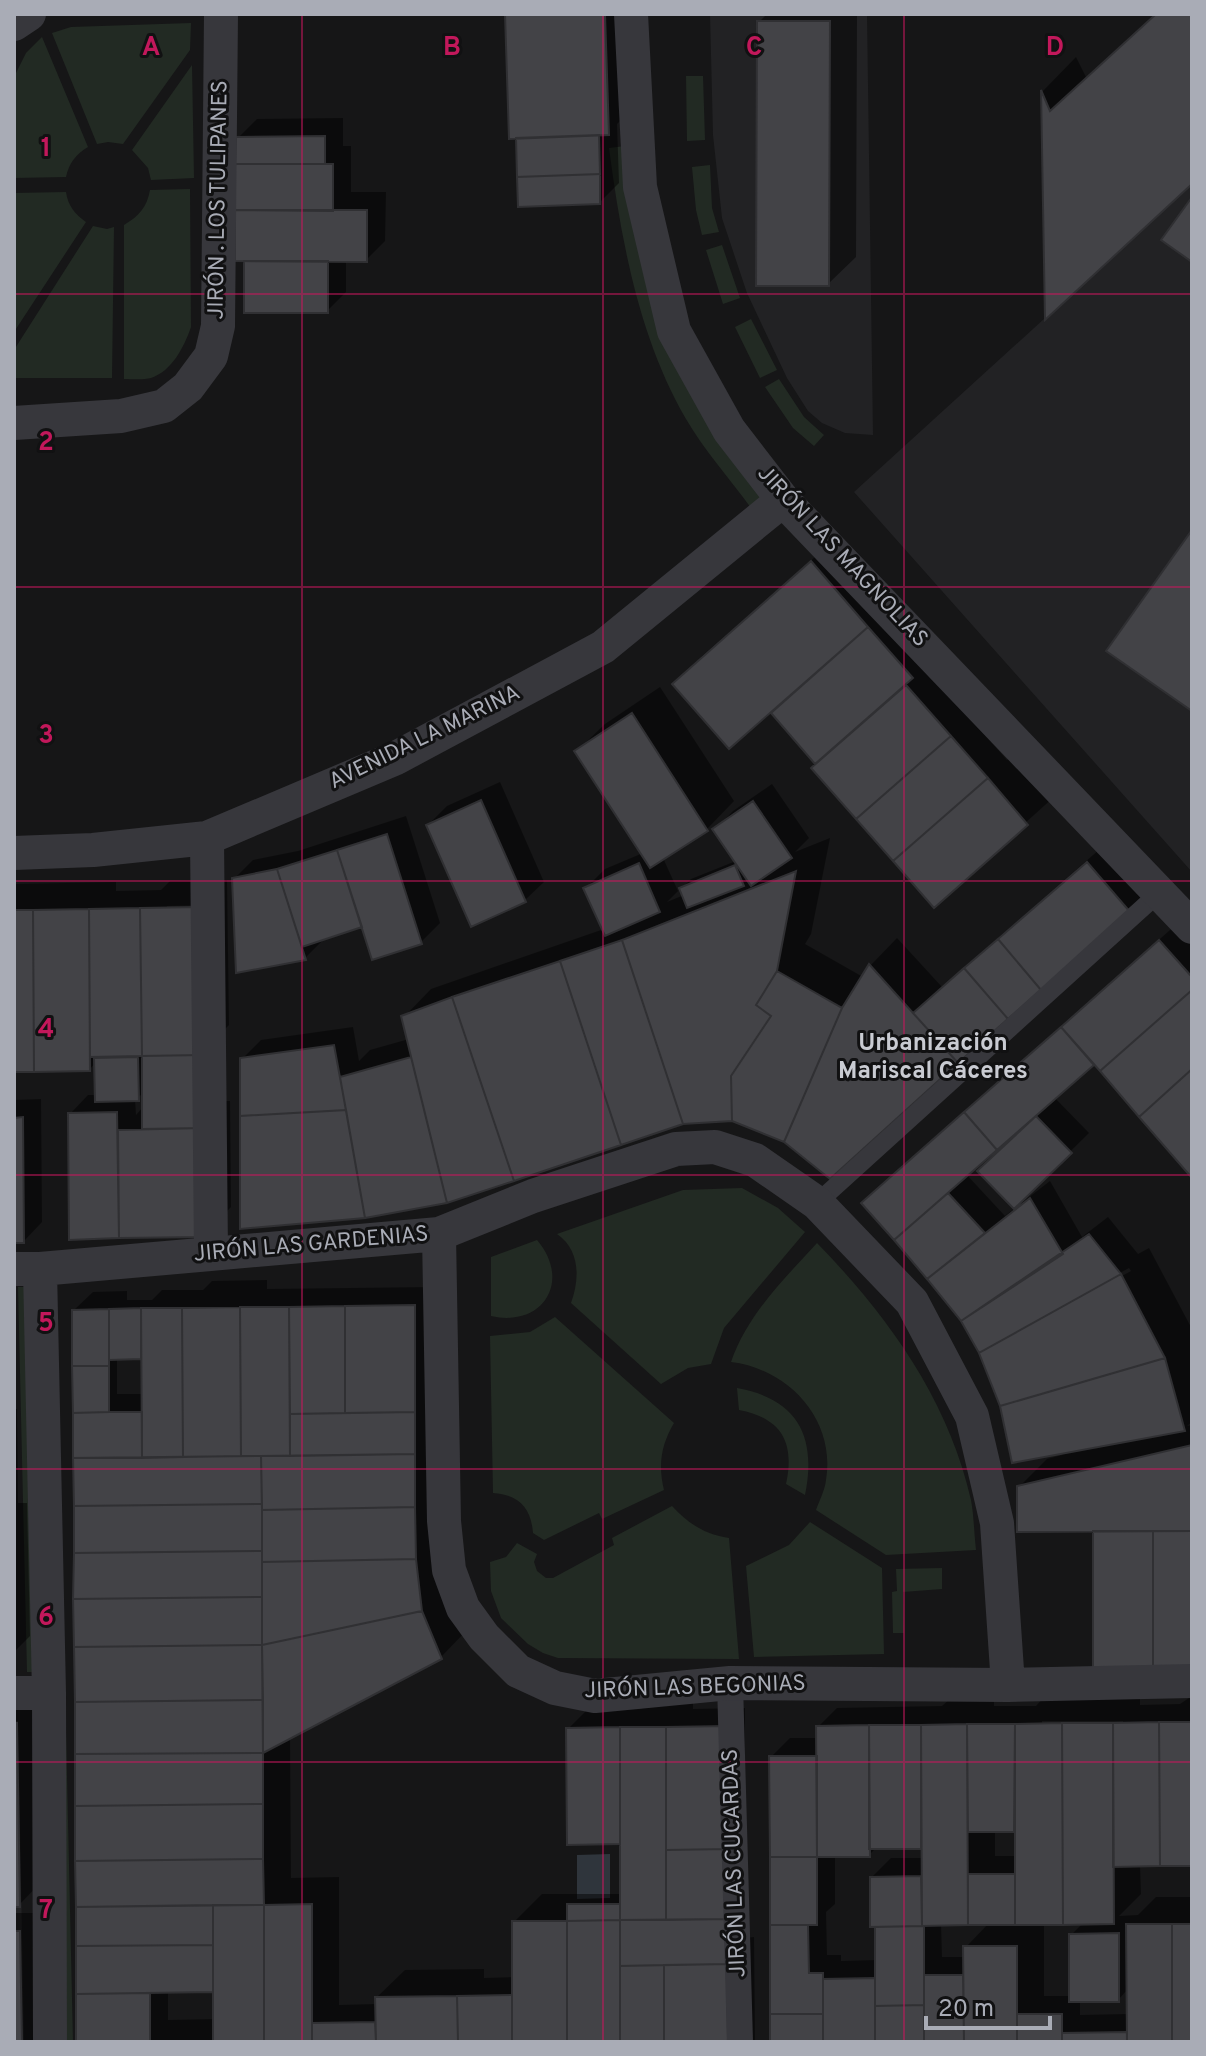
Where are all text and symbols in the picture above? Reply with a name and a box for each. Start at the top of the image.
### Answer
text: A [142,32,160,65]
text: B [443,32,461,65]
text: C [746,32,762,65]
text: D [1046,32,1064,65]
street label: JIRÓN . LOS TULIPANES [200,80,235,320]
text: 1 [41,133,51,166]
text: 2 [38,427,54,460]
street label: JIRÓN LAS MAGNOLIAS [751,459,935,653]
street label: AVENIDA LA MARINA [325,680,525,796]
text: 3 [38,720,54,753]
text: 4 [38,1014,54,1047]
district label: Urbanización Mariscal Cáceres [838,1029,1028,1087]
street label: JIRÓN LAS GARDENIAS [192,1218,429,1269]
text: 5 [38,1308,54,1341]
text: 6 [38,1602,54,1635]
street label: JIRÓN LAS BEGONIAS [584,1668,806,1705]
street label: JIRÓN LAS CUCARDAS [715,1748,752,1978]
text: 7 [39,1895,53,1928]
scale bar [926,1980,1050,2030]
text: 20 m [938,1995,994,2025]

